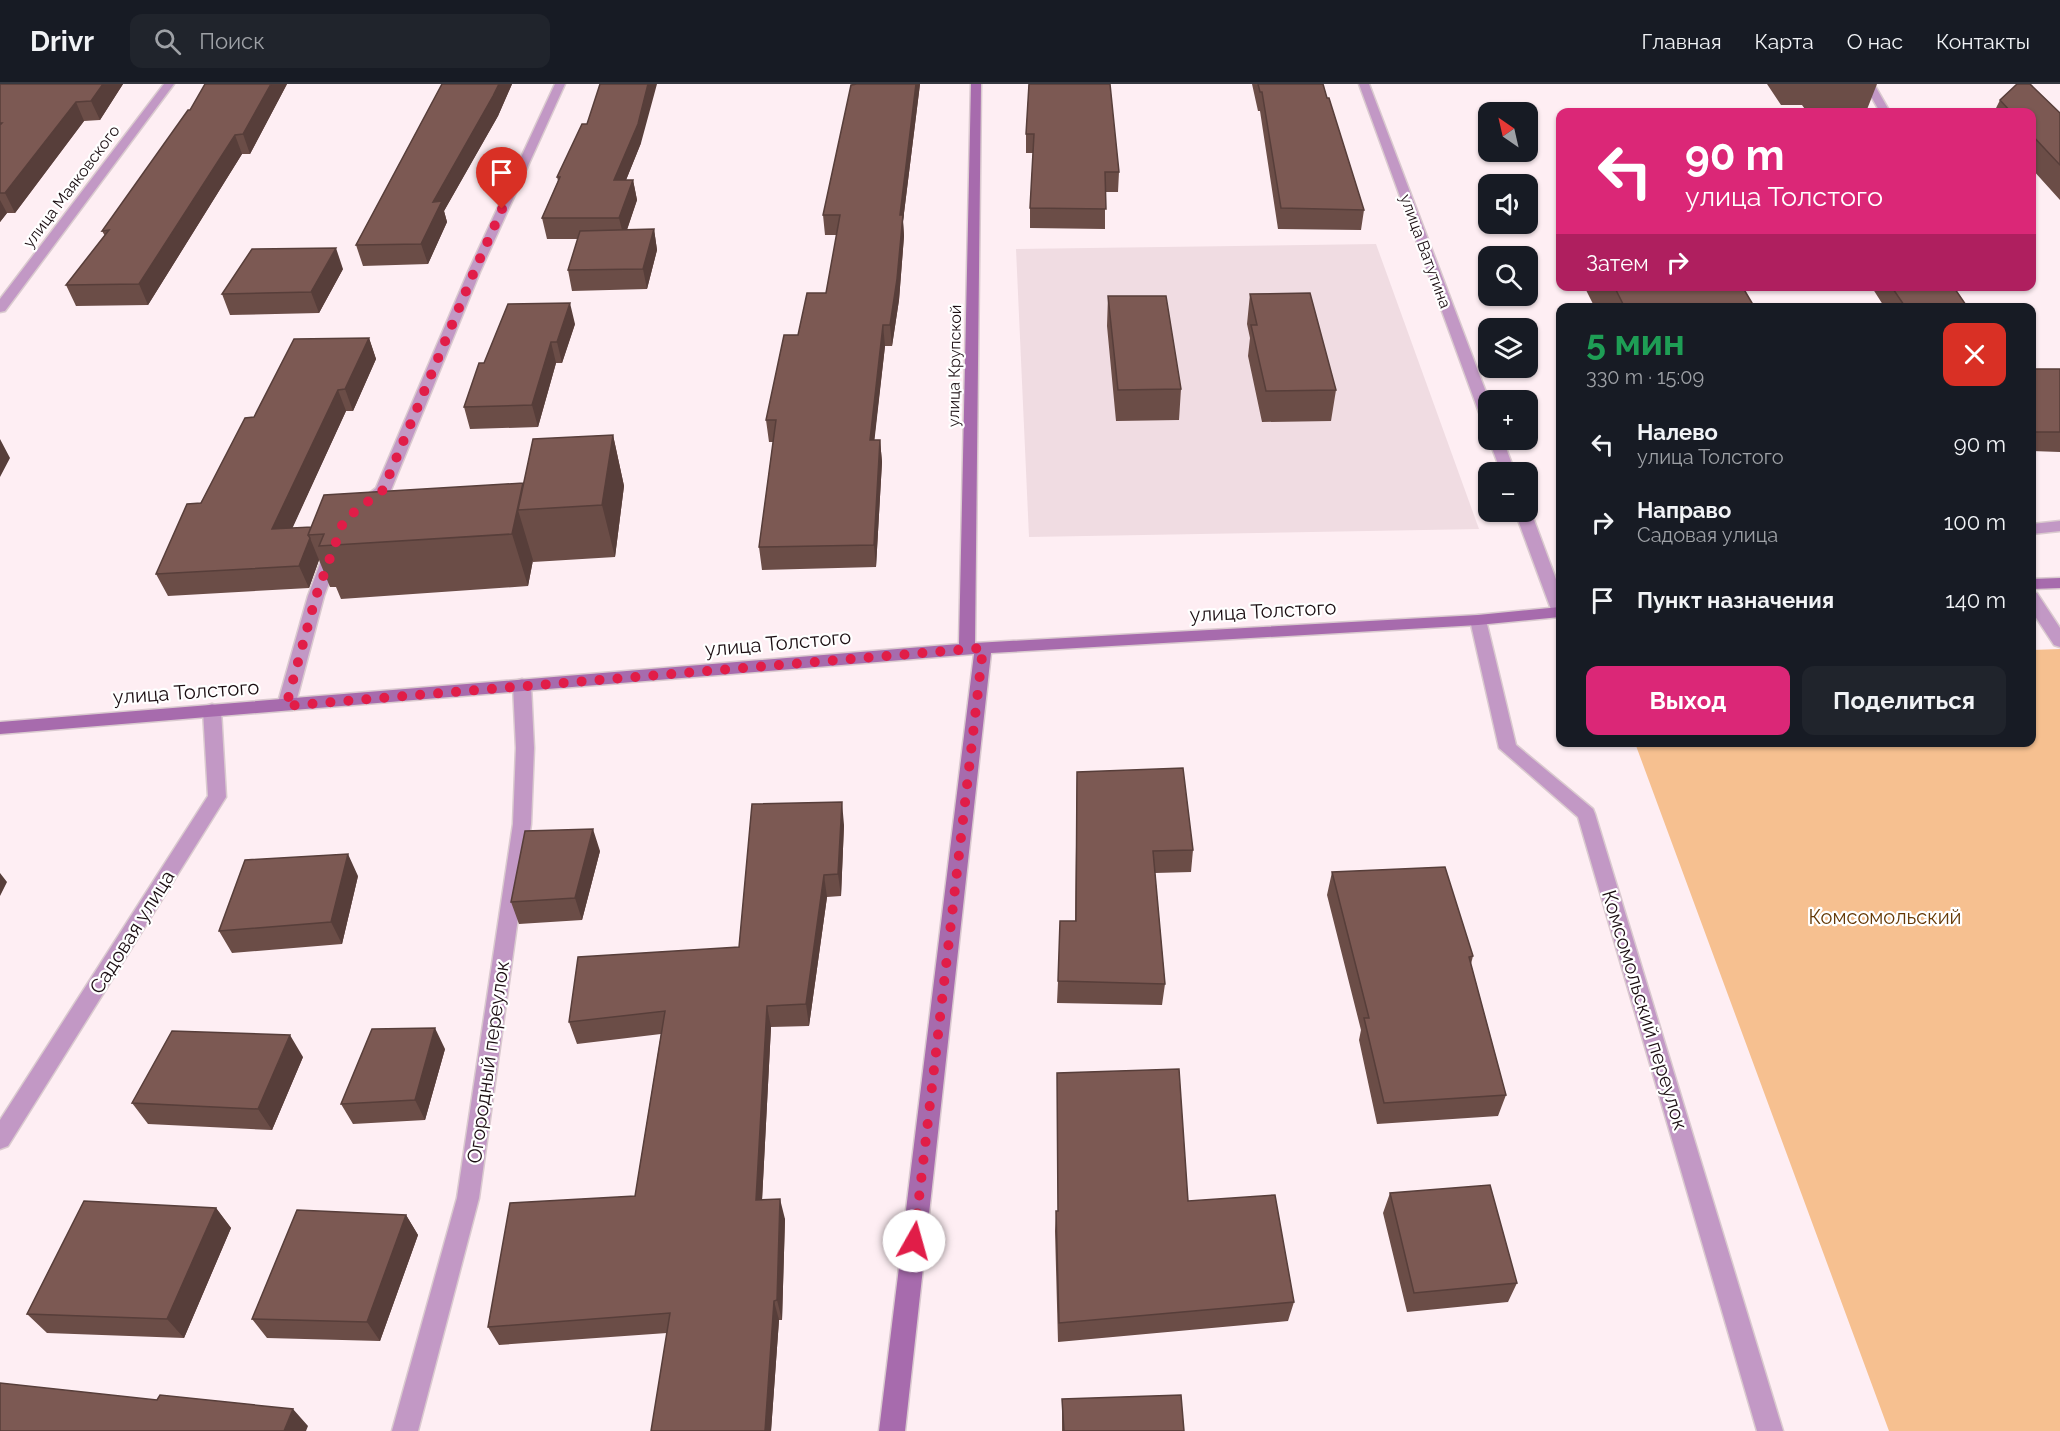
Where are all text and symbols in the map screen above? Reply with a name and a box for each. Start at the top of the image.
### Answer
search box [130,14,550,68]
text: Drivr [30,25,94,58]
icon: search [151,25,184,58]
text: Поиск [199,28,265,54]
text: Главная [1642,29,1722,54]
text: Карта [1755,29,1814,54]
text: О нас [1847,29,1903,54]
text: Контакты [1936,29,2030,54]
north arrow [1478,102,1538,162]
map controls [1478,102,1538,522]
street label: улица Маяковского [19,121,124,251]
text: 90 m [1685,131,1785,180]
icon: left [1586,132,1664,210]
pin [476,147,527,209]
icon: arrive [485,156,518,189]
button: sound [1478,174,1538,234]
text: улица Толстого [1685,181,1883,212]
street label: улица Ватутина [1396,192,1455,311]
button: search [1478,246,1538,306]
icon: right [1661,246,1694,279]
text: Затем [1586,250,1649,276]
street label: улица Крупской [944,305,965,427]
button: layers [1478,318,1538,378]
text: 5 мин [1586,321,1685,363]
button: close [1943,323,2006,386]
text: 330 m · 15:09 [1586,365,1704,389]
button: + [1478,390,1538,450]
text: Налево [1637,419,1718,445]
icon: left [1586,428,1619,461]
text: 90 m [1954,431,2006,457]
text: улица Толстого [1637,445,1784,469]
button: − [1478,462,1538,522]
text: Направо [1637,497,1731,523]
icon: right [1586,506,1619,539]
text: 100 m [1944,509,2006,535]
text: Садовая улица [1637,523,1778,547]
icon: arrive [1586,584,1619,617]
text: Пункт назначения [1637,587,1834,613]
text: 140 m [1945,587,2006,613]
street label: улица Толстого [1189,595,1337,627]
street label: улица Толстого [704,625,852,661]
button: Выход [1586,666,1790,735]
button: Поделиться [1802,666,2006,735]
street label: улица Толстого [112,675,260,709]
street label: Садовая улица [84,866,180,998]
street label: Комсомольский переулок [1597,887,1693,1133]
park label: Комсомольский [1809,905,1961,929]
street label: Огородный переулок [462,959,514,1165]
position arrow [882,1209,946,1273]

